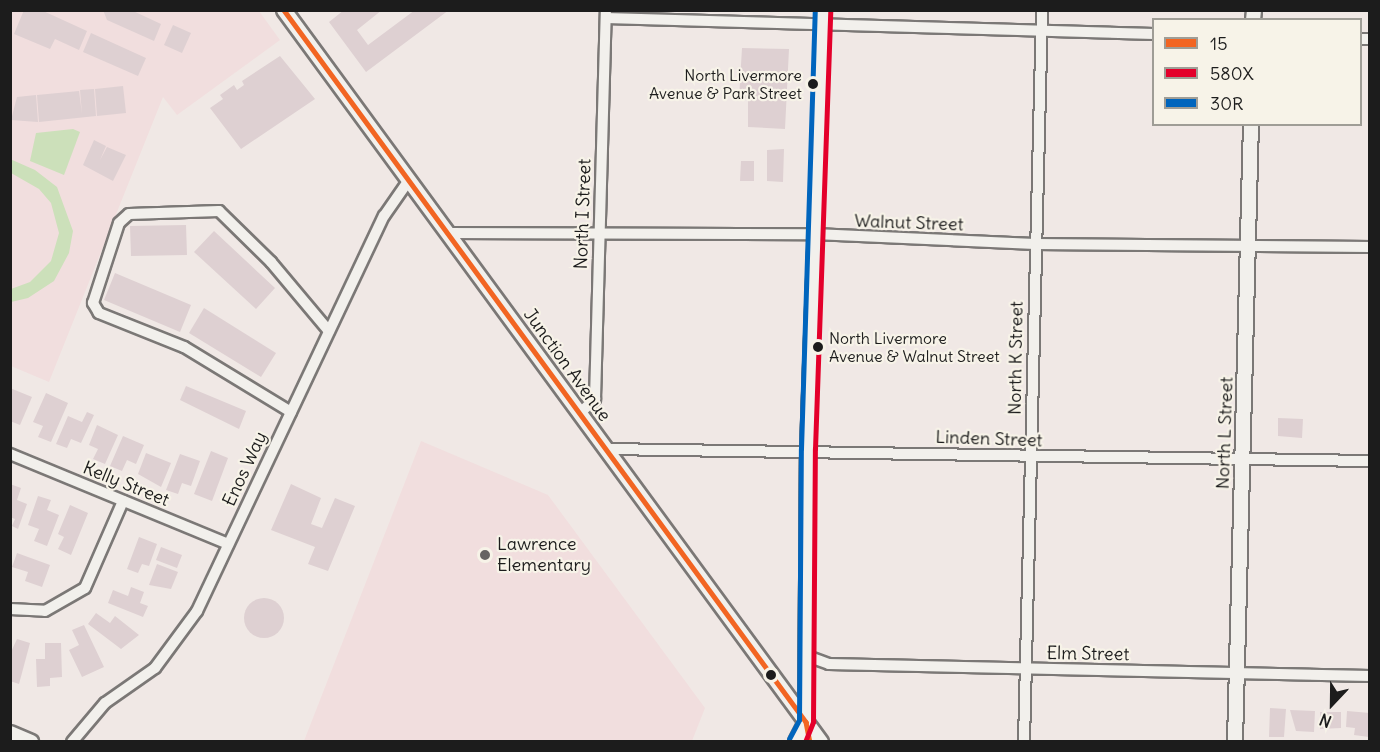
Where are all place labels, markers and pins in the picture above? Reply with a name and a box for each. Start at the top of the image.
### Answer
place label: North Livermore Avenue & Park Street [649,65,802,103]
marker: North Livermore Avenue & Park Street [807,78,819,90]
place label: North Livermore Avenue & Walnut Street [829,328,1000,366]
marker: North Livermore Avenue & Walnut Street [812,341,824,353]
place label: Lawrence Elementary [497,534,591,576]
marker: Lawrence Elementary [478,548,492,562]
unlabelled marker [765,669,777,681]

